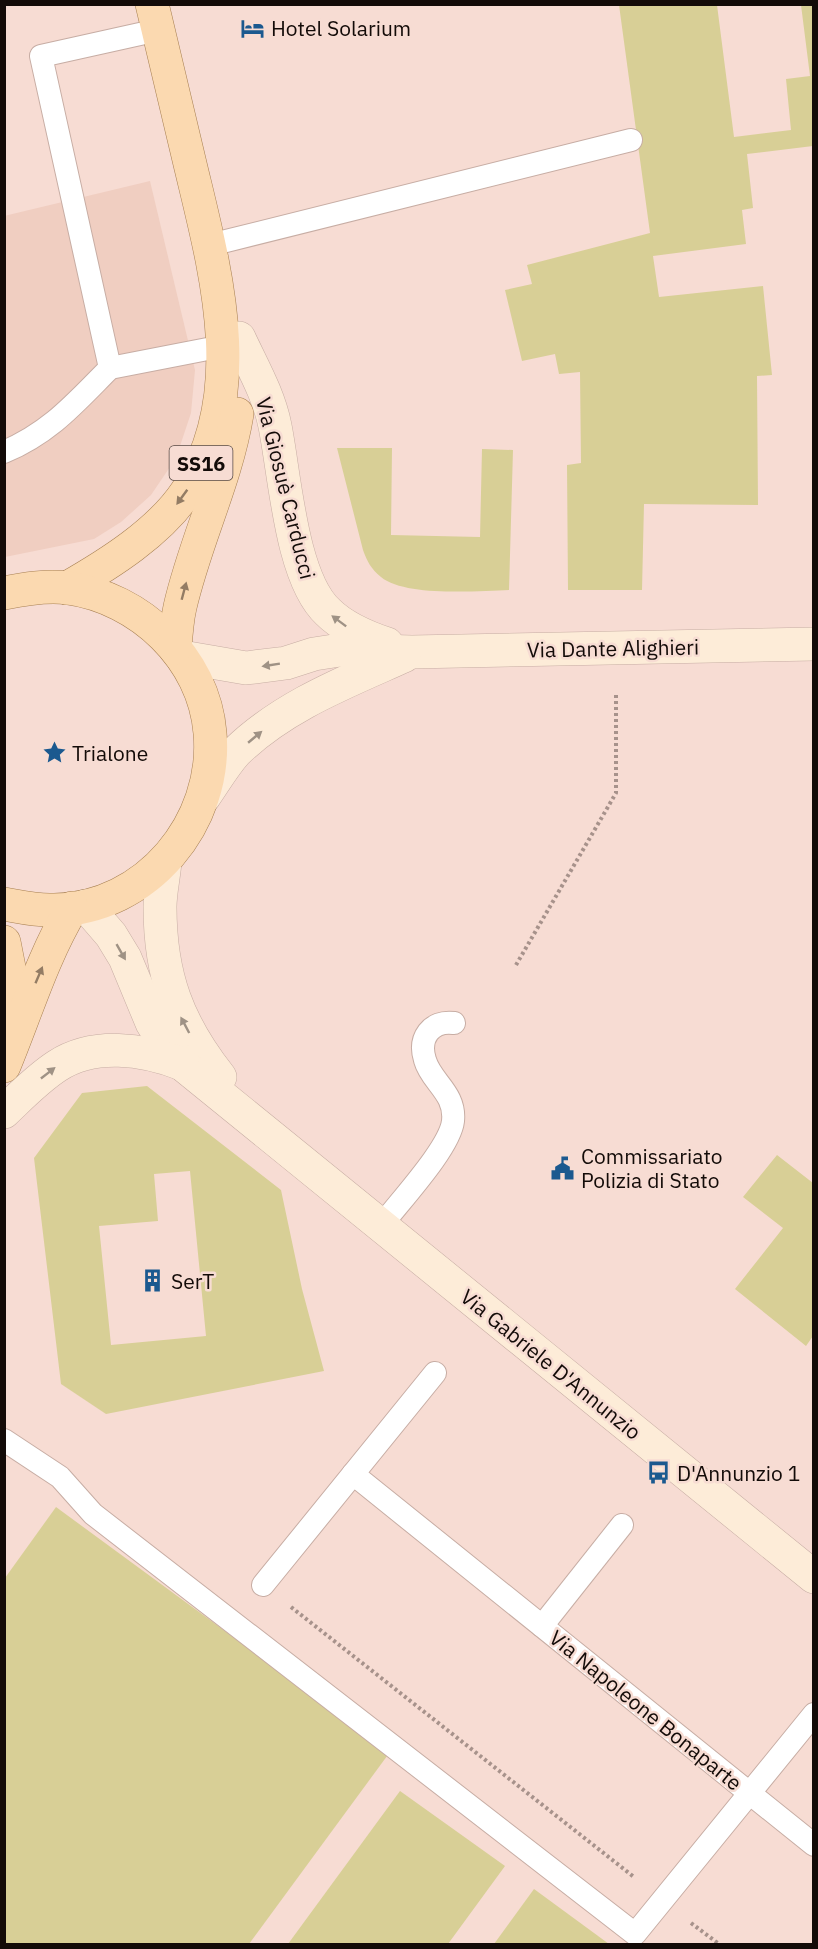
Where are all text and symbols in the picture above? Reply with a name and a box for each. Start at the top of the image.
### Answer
place label: Hotel Solarium [271,14,411,42]
hotel icon: Hotel Solarium [240,15,266,41]
street label: Via Giosuè Carducci [250,394,322,582]
road number: SS16 [170,446,232,480]
one-way arrow [177,490,189,505]
one-way arrow [180,581,190,600]
one-way arrow [332,615,348,627]
street label: Via Dante Alighieri [527,632,699,664]
one-way arrow [262,661,281,670]
one-way arrow [247,731,262,744]
place label: Trialone [72,739,148,767]
place icon: Trialone [41,740,67,766]
one-way arrow [116,944,127,960]
one-way arrow [35,966,44,984]
one-way arrow [180,1017,190,1034]
one-way arrow [40,1067,56,1080]
place label: Commissariato Polizia di Stato [581,1142,722,1194]
public building icon: Commissariato Polizia di Stato [550,1155,576,1181]
place label: SerT [171,1267,214,1295]
building icon: SerT [140,1268,166,1294]
street label: Via Gabriele D'Annunzio [455,1282,647,1446]
place label: D'Annunzio 1 [677,1459,800,1487]
bus stop icon: D'Annunzio 1 [646,1460,672,1486]
street label: Via Napoleone Bonaparte [544,1624,748,1796]

